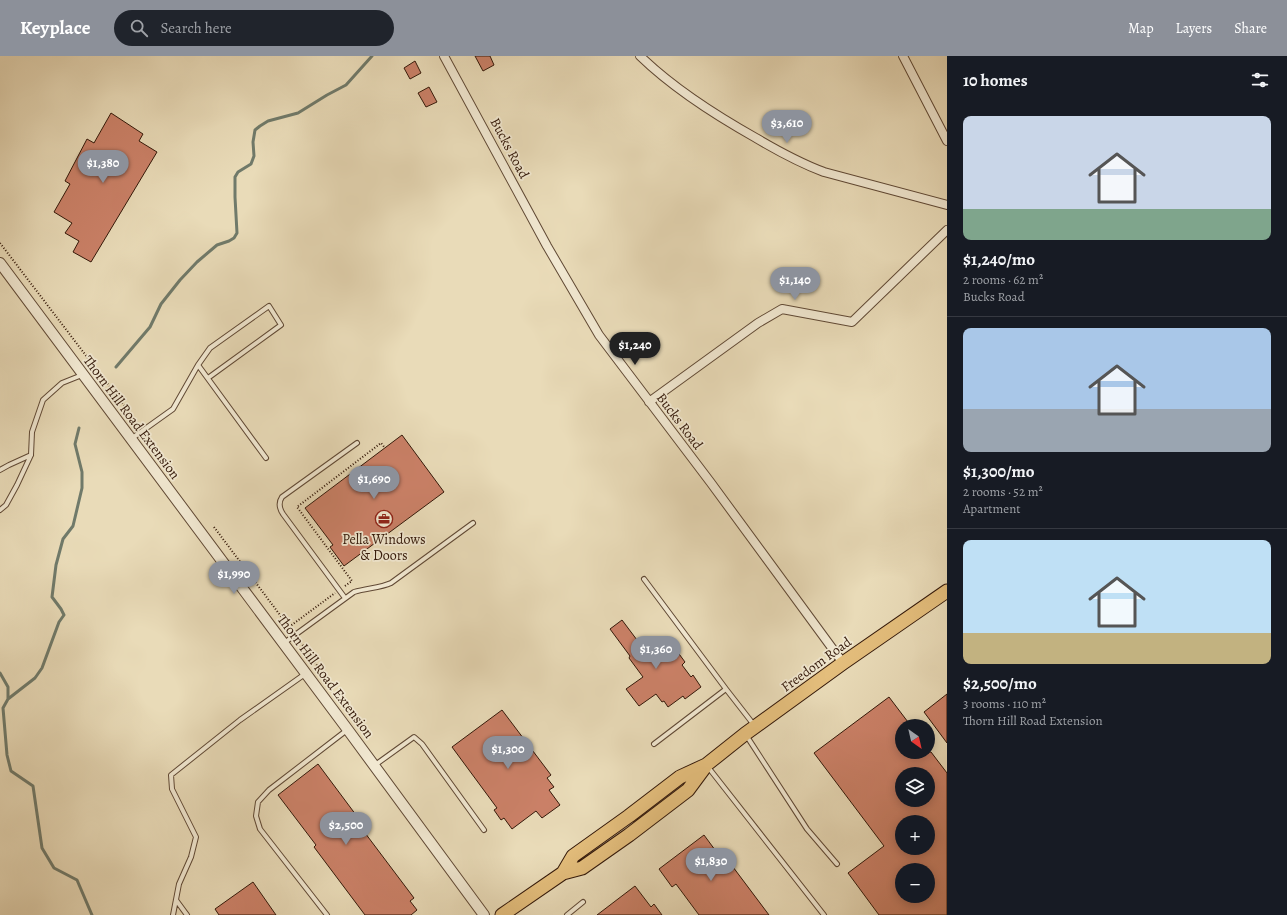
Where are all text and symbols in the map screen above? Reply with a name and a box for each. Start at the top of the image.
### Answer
search box [114,10,394,46]
text: Keyplace [20,15,90,41]
icon: search [128,17,150,39]
text: Search here [160,18,232,38]
text: Map [1128,19,1154,38]
text: Layers [1176,19,1212,38]
text: Share [1234,19,1267,38]
text: 10 homes [963,69,1028,92]
icon: filters [1249,69,1271,91]
pin: $3,610 [754,110,820,144]
street label: Bucks Road [486,114,534,182]
text: $3,610 [771,114,803,131]
icon: home [1081,142,1153,214]
pin: $1,380 [70,150,136,184]
text: $1,380 [87,154,119,171]
text: $1,240/mo [963,248,1035,271]
pin: $1,140 [762,267,828,301]
text: $1,140 [779,271,811,288]
text: 2 rooms · 62 m² [963,271,1043,288]
text: Bucks Road [963,288,1025,305]
pin: $1,240 [602,332,668,366]
text: $1,240 [618,336,652,353]
street label: Thorn Hill Road Extension [79,352,185,483]
icon: home [1081,354,1153,426]
street label: Bucks Road [652,389,707,454]
text: $1,300/mo [963,460,1035,483]
pin: $1,690 [341,466,407,500]
text: $1,690 [358,470,390,487]
text: 2 rooms · 52 m² [963,483,1043,500]
text: Apartment [963,500,1021,517]
office icon: Pella Windows & Doors [374,509,394,529]
place label: Pella Windows & Doors [342,530,426,565]
pin: $1,990 [201,561,267,595]
text: $1,990 [218,565,250,582]
icon: home [1081,566,1153,638]
street label: Thorn Hill Road Extension [273,611,379,742]
street label: Freedom Road [777,632,856,696]
pin: $1,360 [623,636,689,670]
text: $1,360 [640,640,672,657]
text: $2,500/mo [963,672,1037,695]
text: 3 rooms · 110 m² [963,695,1046,712]
text: Thorn Hill Road Extension [963,712,1103,729]
north arrow [895,719,935,759]
map controls [895,719,935,903]
pin: $1,300 [475,736,541,770]
text: $1,300 [492,740,524,757]
button: layers [895,767,935,807]
pin: $2,500 [313,812,379,846]
button: + [895,815,935,855]
text: $2,500 [329,816,363,833]
pin: $1,830 [678,848,744,882]
text: $1,830 [695,852,727,869]
button: − [895,863,935,903]

